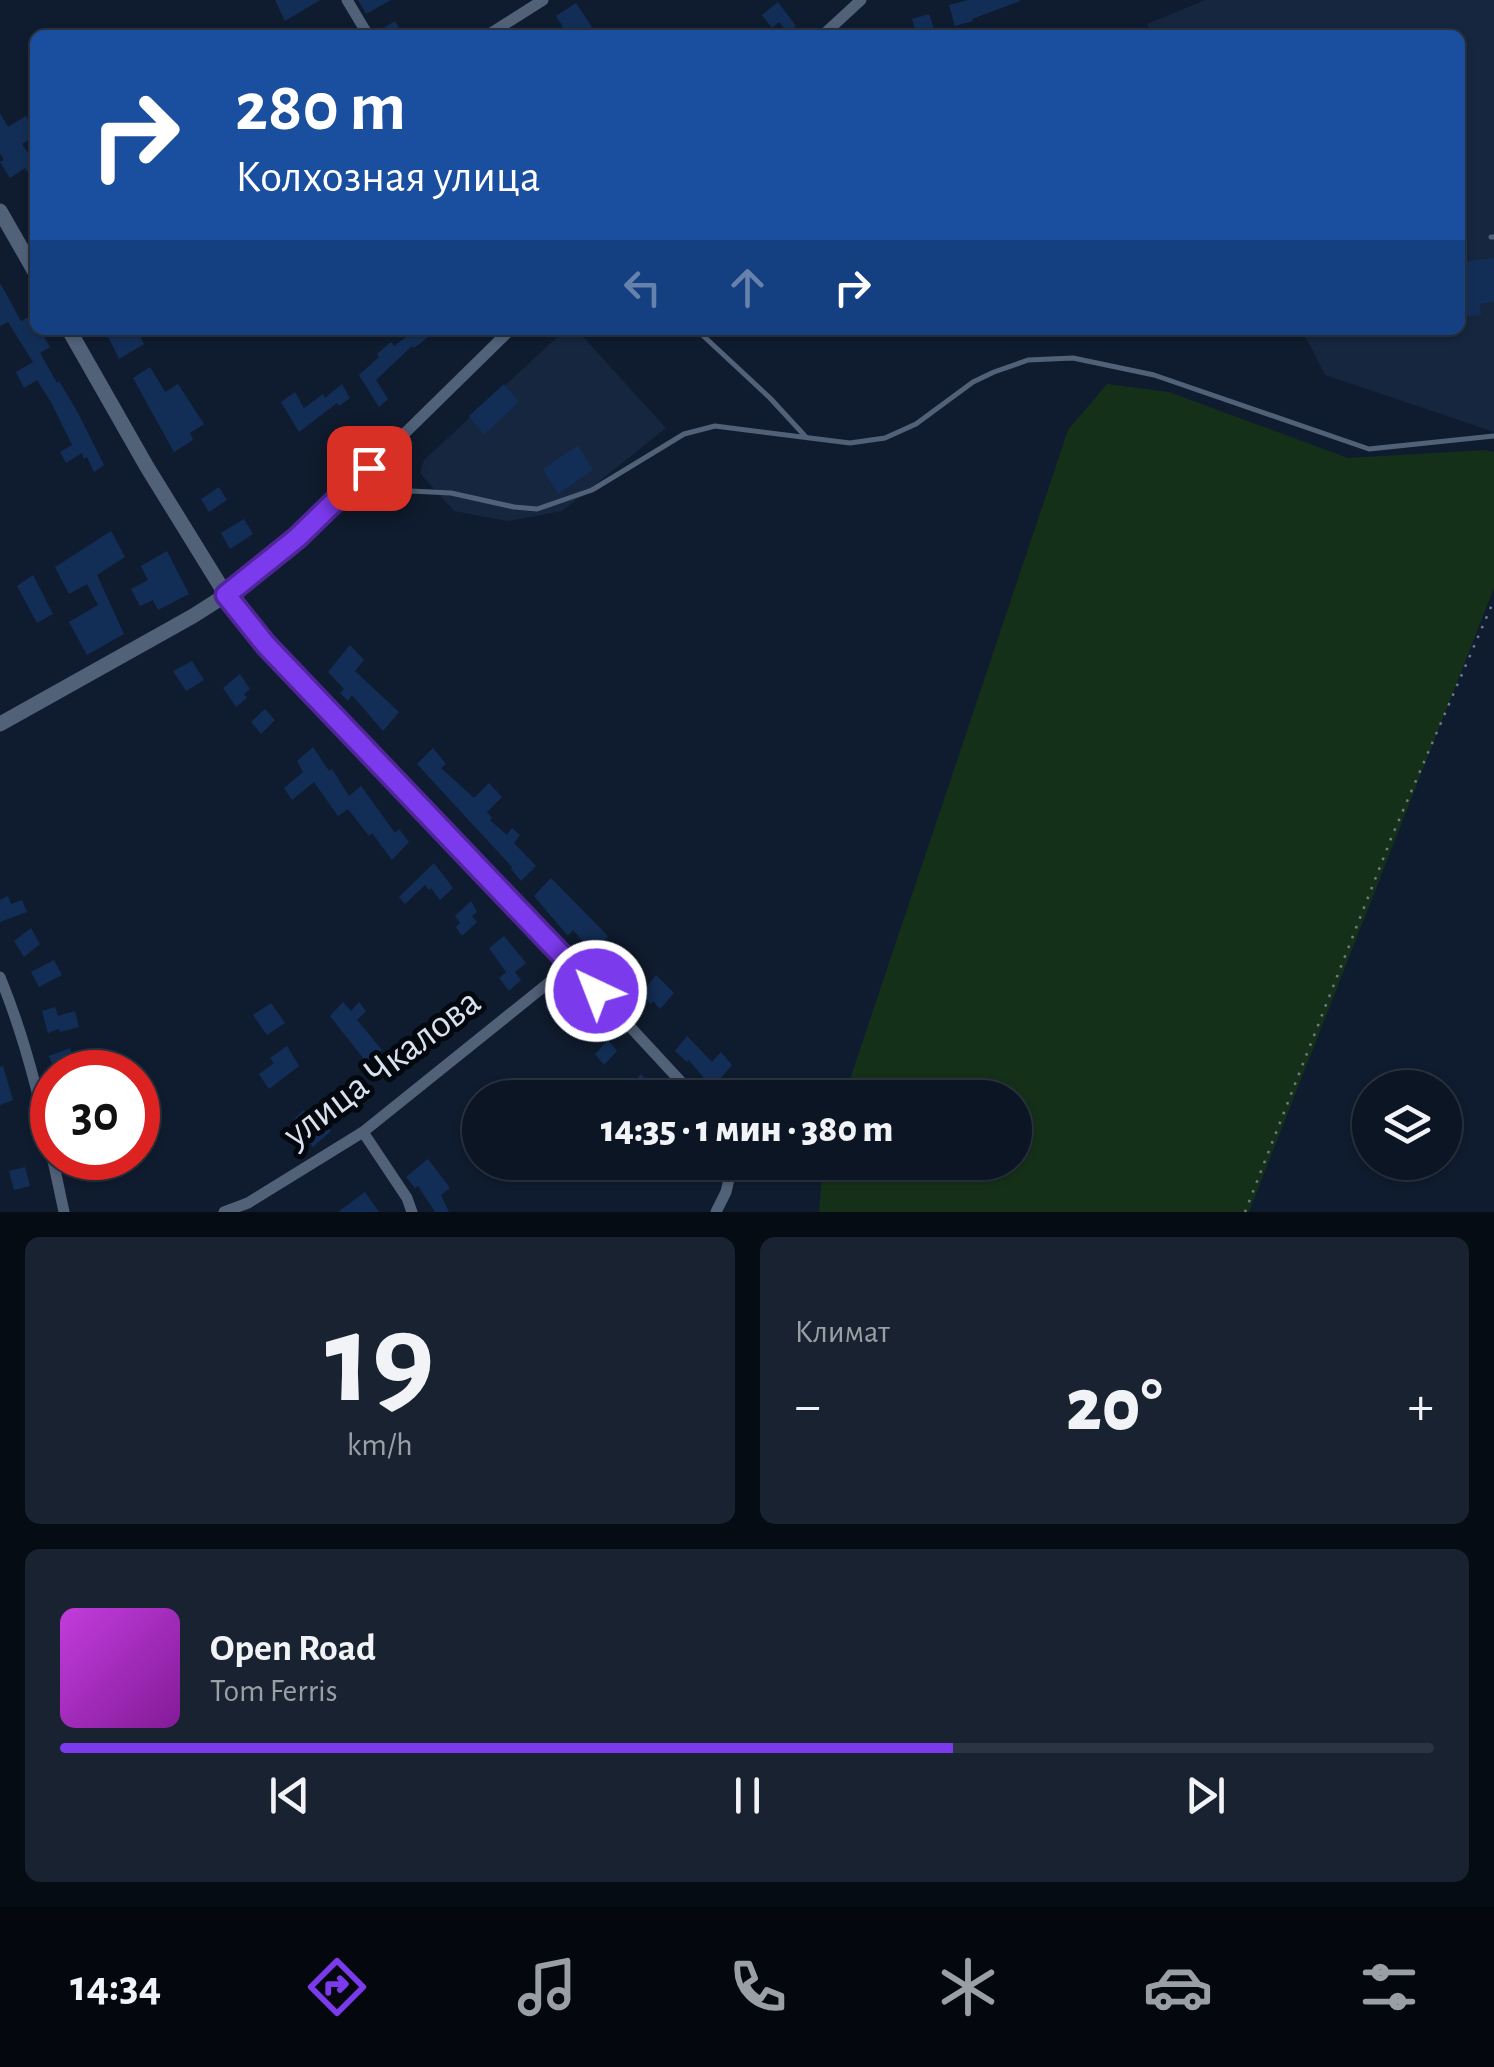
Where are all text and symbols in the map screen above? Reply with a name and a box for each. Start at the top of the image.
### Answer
icon: right [70,70,200,200]
text: 280 m [235,73,406,143]
text: Колхозная улица [235,155,541,200]
icon: left [615,260,670,315]
icon: ahead [720,260,775,315]
icon: right [825,260,880,315]
pin [327,426,412,511]
icon: arrive [342,441,397,496]
position arrow [544,939,648,1043]
street label: улица Чкалова [275,981,488,1155]
speed limit sign: 30 [30,1050,160,1180]
map controls [1352,1070,1462,1180]
button: layers [1352,1070,1462,1180]
text: 14:35 · 1 мин · 380 m [601,1111,893,1149]
text: 19 [325,1296,435,1426]
text: Климат [795,1316,890,1348]
text: 20° [1066,1369,1163,1444]
text: − [795,1379,821,1434]
text: + [1408,1379,1434,1434]
text: km/h [347,1429,413,1461]
text: Open Road [210,1630,376,1668]
text: Tom Ferris [210,1675,338,1707]
icon: previous [262,1768,317,1823]
icon: pause [720,1768,775,1823]
icon: next [1178,1768,1233,1823]
icon: directions [302,1952,372,2022]
icon: music [512,1952,582,2022]
icon: phone [723,1952,793,2022]
icon: climate [933,1952,1003,2022]
icon: car [1143,1952,1213,2022]
icon: filters [1354,1952,1424,2022]
text: 14:34 [70,1964,161,2009]

